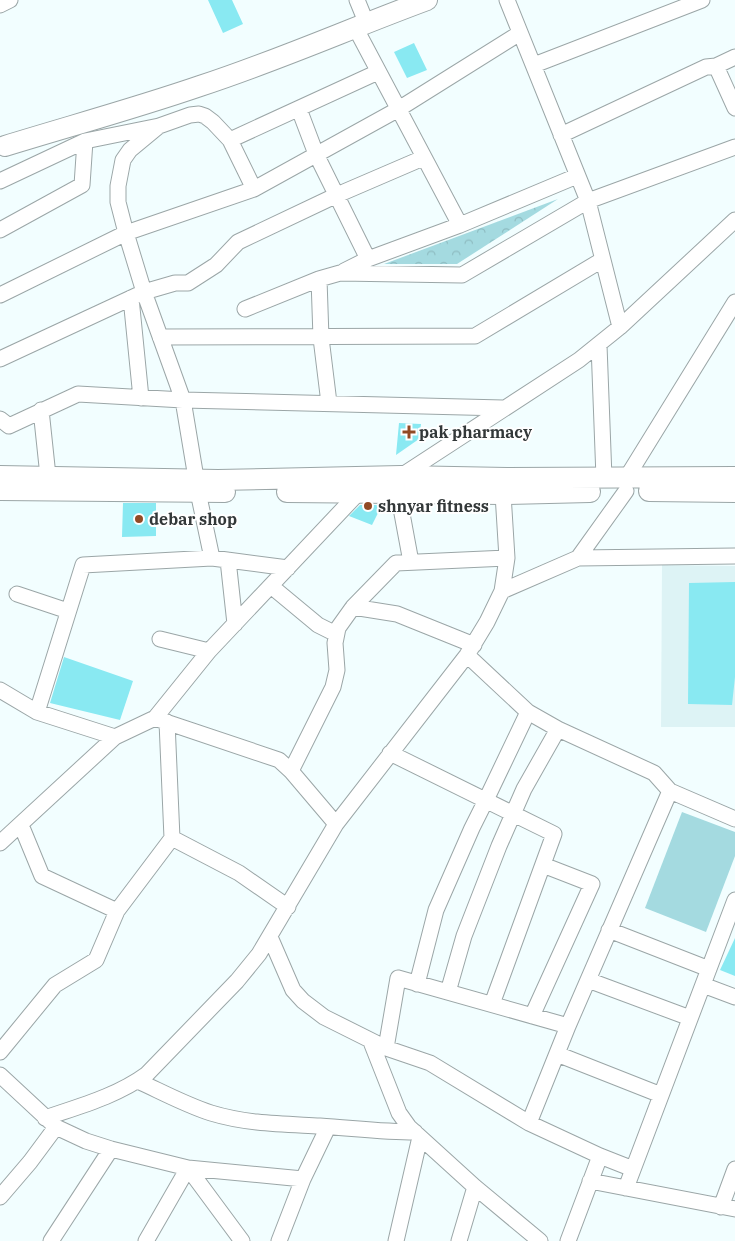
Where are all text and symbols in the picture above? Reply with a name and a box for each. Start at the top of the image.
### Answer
place label: pak pharmacy [419,422,533,442]
marker: pak pharmacy [403,426,415,438]
place label: shnyar fitness [378,496,489,516]
marker: shnyar fitness [362,500,374,512]
place label: debar shop [149,509,237,529]
marker: debar shop [133,513,145,525]

